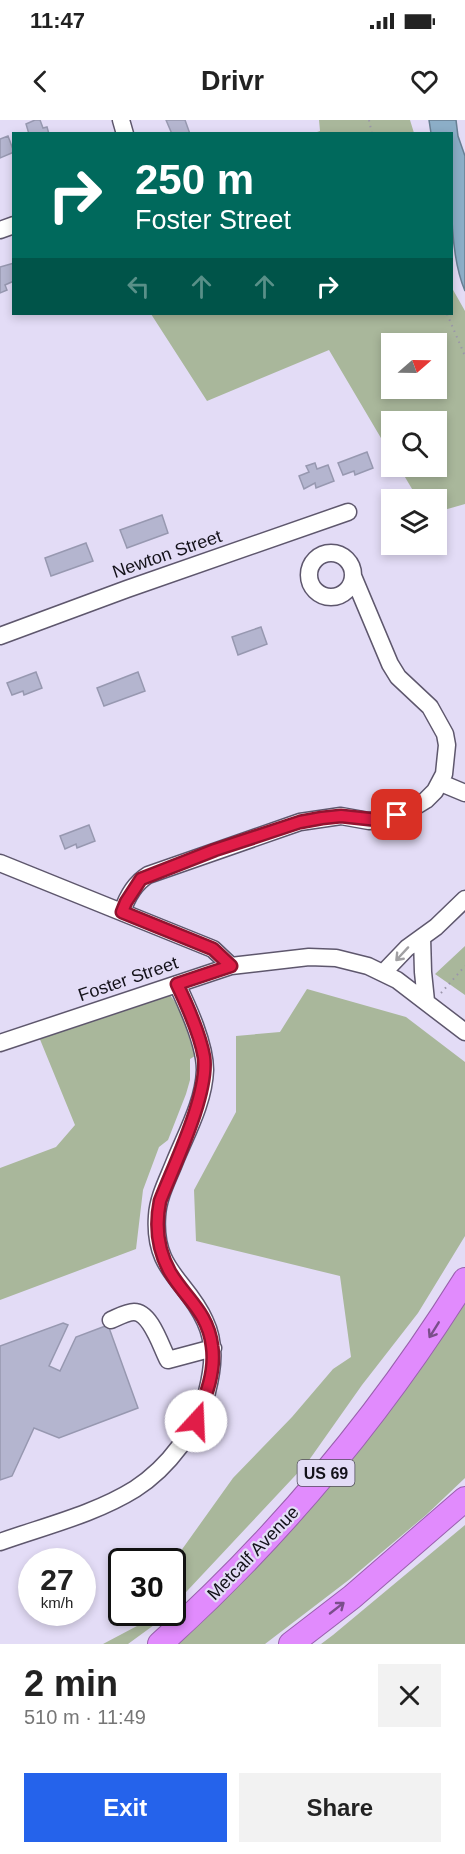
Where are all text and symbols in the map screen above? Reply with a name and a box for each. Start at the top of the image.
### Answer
text: 11:47 [30,8,85,33]
icon: back [24,65,57,98]
icon: heart [408,65,441,98]
text: Drivr [201,66,264,96]
icon: right [36,156,114,234]
text: 250 m [135,156,254,203]
text: Foster Street [135,205,291,235]
icon: left [122,270,155,303]
icon: ahead [185,270,218,303]
icon: ahead [248,270,281,303]
icon: right [311,270,344,303]
north arrow [381,333,447,399]
map controls [381,333,447,555]
button: search [381,411,447,477]
button: layers [381,489,447,555]
street label: Newton Street [110,526,224,582]
pin [371,789,422,840]
icon: arrive [380,798,413,831]
one-way arrow [395,946,409,961]
street label: Foster Street [76,953,180,1005]
one-way arrow [428,1321,440,1337]
position arrow [164,1389,228,1453]
road number: US 69 [298,1460,354,1486]
street label: Metcalf Avenue [203,1502,303,1604]
speed limit sign: 30 [108,1548,186,1626]
text: 27 [40,1563,74,1596]
text: km/h [41,1594,73,1611]
one-way arrow [329,1601,345,1614]
text: 2 min [24,1663,118,1704]
button: close [378,1664,441,1727]
text: 510 m · 11:49 [24,1706,146,1728]
button: Exit [24,1773,227,1842]
button: Share [239,1773,441,1842]

